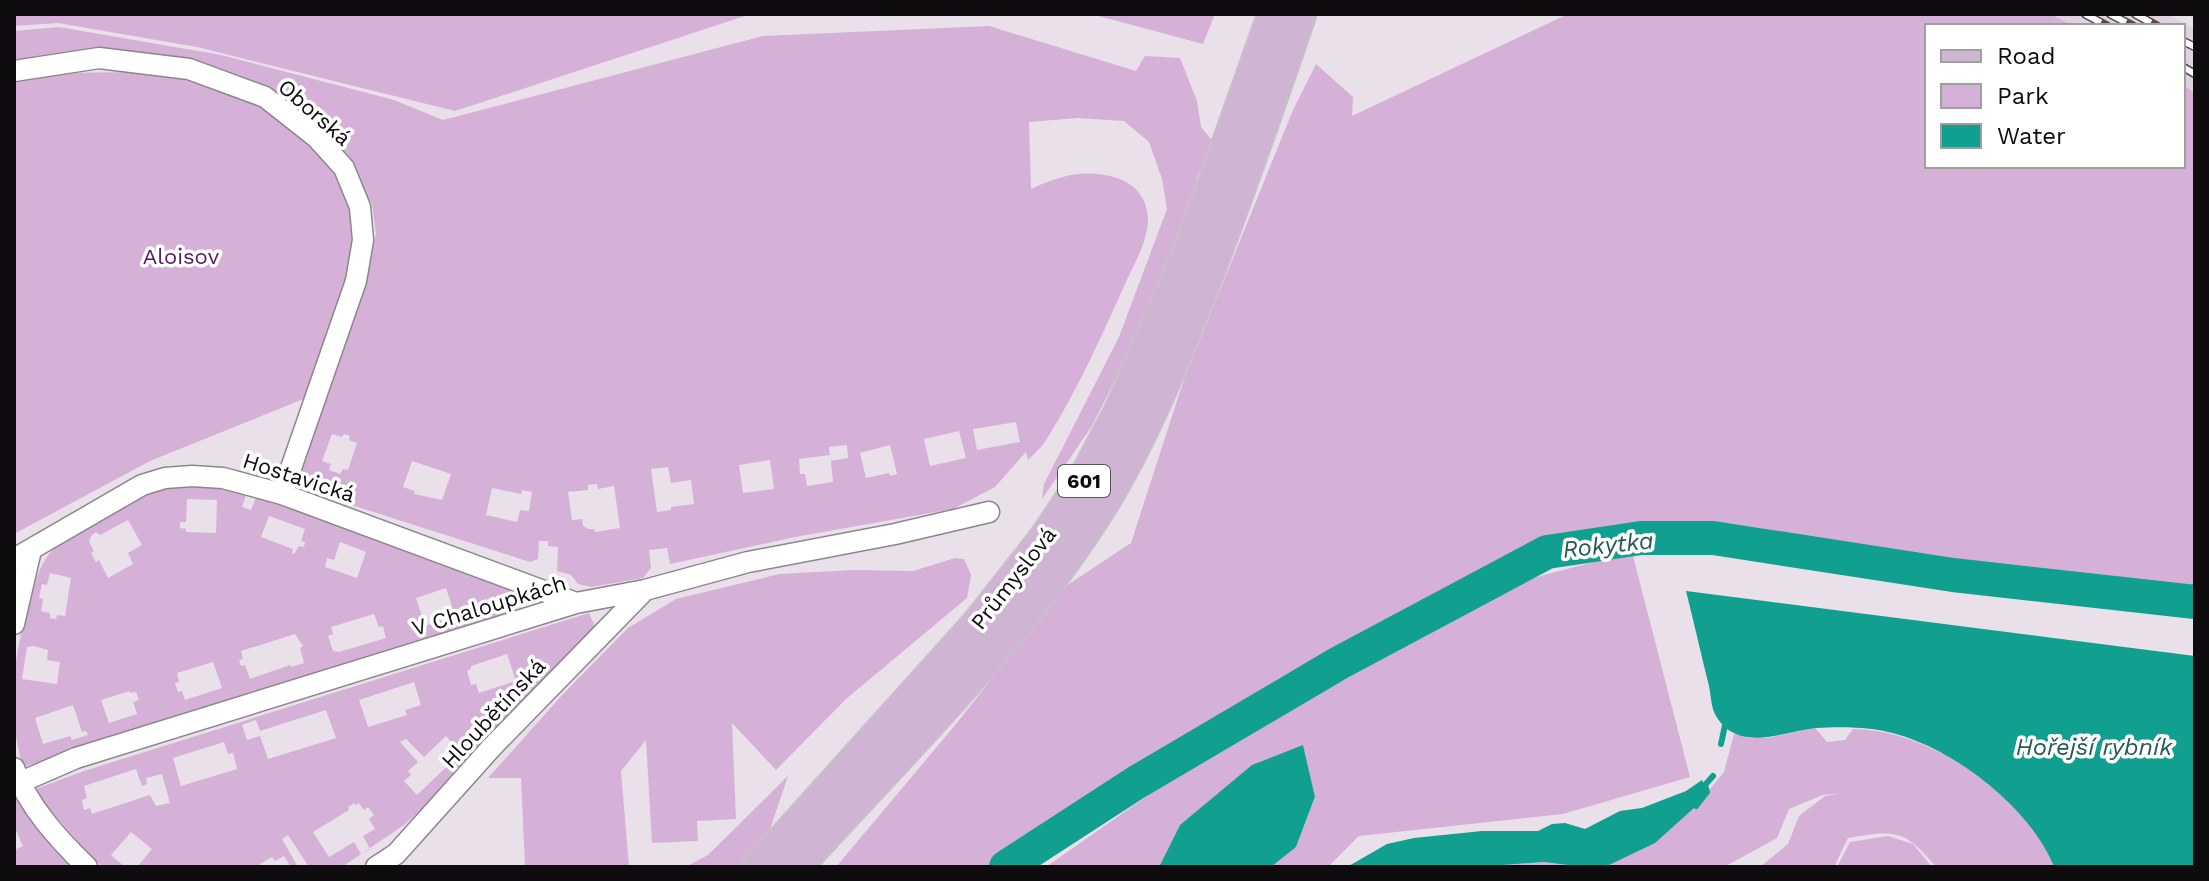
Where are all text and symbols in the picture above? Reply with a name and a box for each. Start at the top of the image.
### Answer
legend [1925,24,2185,168]
text: Road [1997,42,2056,70]
street label: Oborská [273,74,356,151]
text: Park [1997,82,2049,110]
text: Water [1997,122,2066,150]
park label: Aloisov [143,244,220,269]
street label: Hostavická [240,448,358,507]
road number: 601 [1058,465,1110,497]
street label: Průmyslová [966,522,1061,634]
water label: Rokytka [1561,526,1655,564]
street label: V Chaloupkách [409,570,569,641]
street label: Hloubětínská [436,653,550,773]
water label: Hořejší rybník [2016,733,2173,761]

